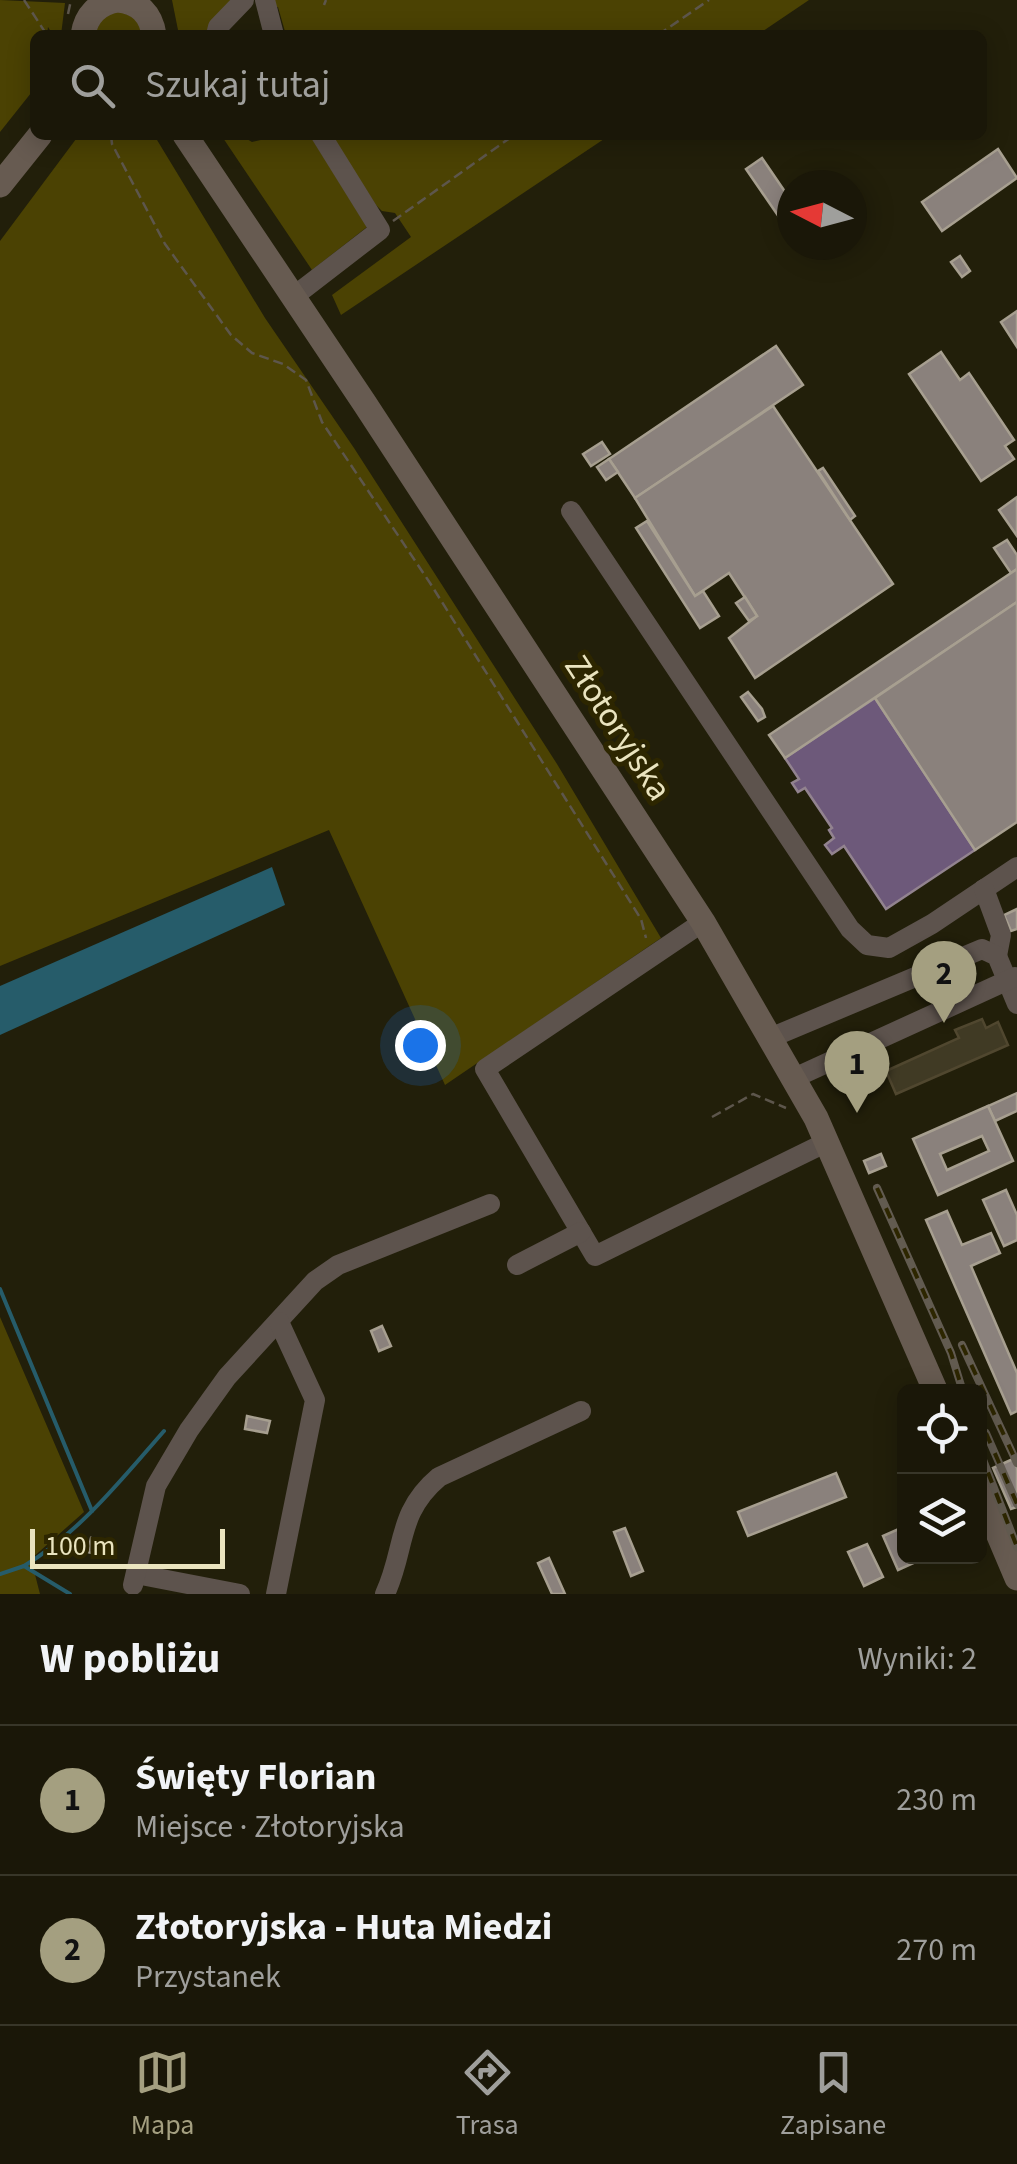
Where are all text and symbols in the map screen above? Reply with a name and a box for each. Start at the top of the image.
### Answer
search box [30,30,987,140]
icon: search [65,58,120,113]
text: Szukaj tutaj [145,58,330,112]
north arrow [777,170,867,260]
street label: Złotoryjska [552,645,684,811]
pin: 2 [912,940,976,1023]
your location [395,1020,446,1071]
pin: 1 [824,1030,890,1113]
map controls [897,1384,987,1564]
button: locate [897,1384,987,1474]
button: layers [897,1474,987,1564]
scale bar [30,1524,225,1568]
text: 100 m [45,1526,116,1566]
text: W pobliżu [40,1629,220,1689]
text: Wyniki: 2 [858,1636,977,1682]
text: Święty Florian [135,1750,377,1804]
text: 1 [64,1777,81,1823]
text: 230 m [896,1777,977,1823]
text: Miejsce · Złotoryjska [135,1804,405,1850]
text: Złotoryjska - Huta Miedzi [135,1900,552,1954]
text: 2 [64,1927,81,1973]
text: 270 m [896,1927,977,1973]
text: Przystanek [135,1954,281,2000]
tab: Mapa [131,2045,194,2145]
tab: Trasa [456,2045,519,2145]
tab: Zapisane [780,2045,886,2145]

